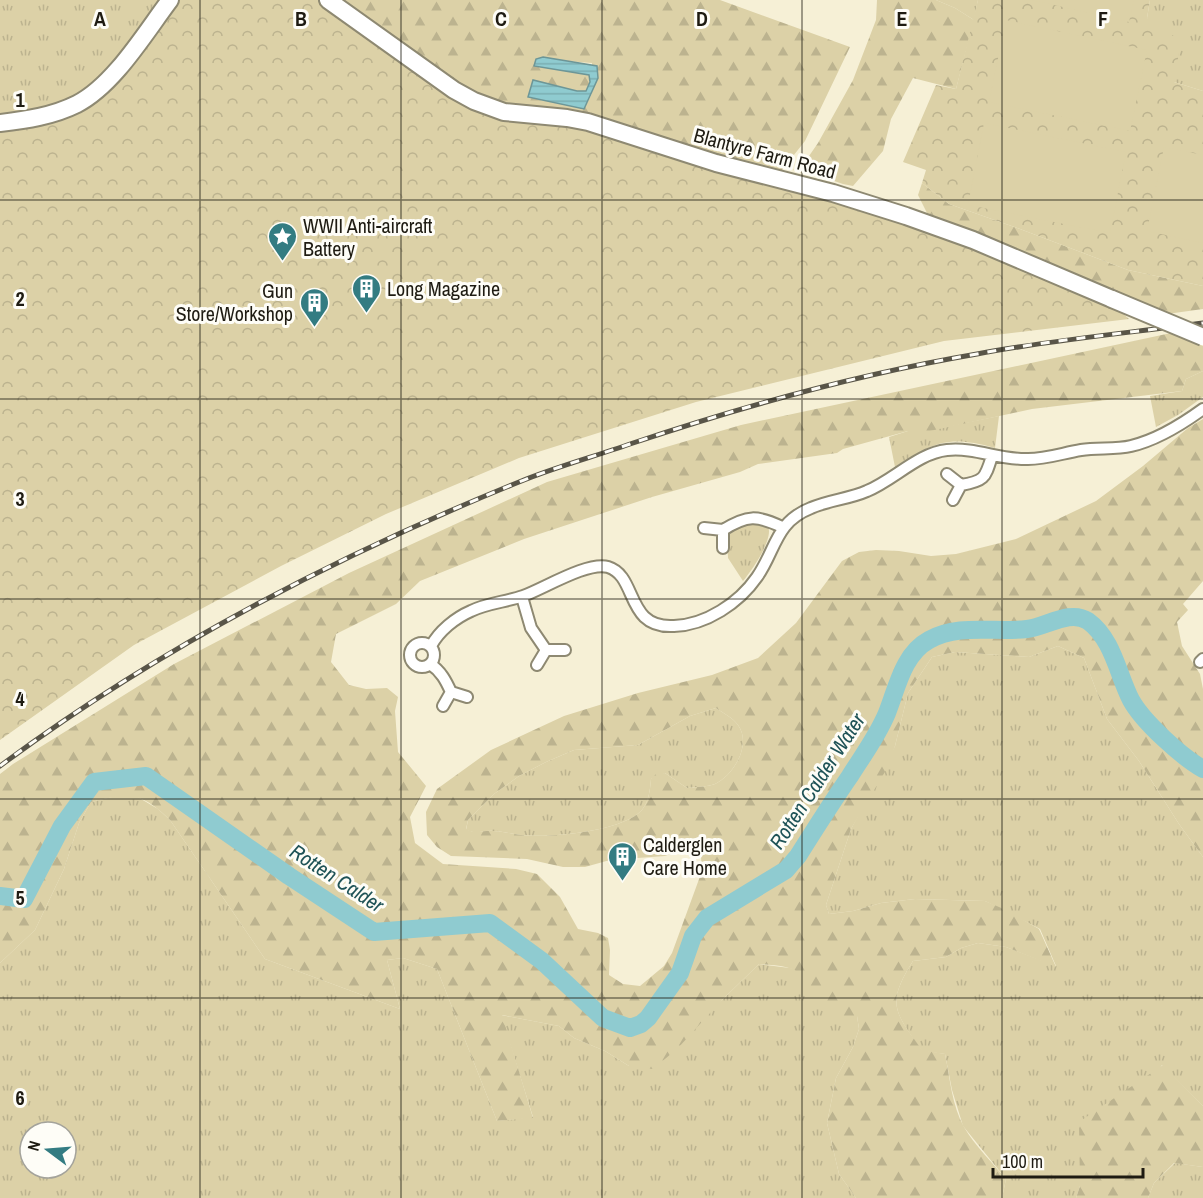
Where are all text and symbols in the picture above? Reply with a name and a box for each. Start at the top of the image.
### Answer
text: A [94,5,106,32]
text: B [295,5,307,32]
text: C [495,5,507,32]
text: D [696,5,708,32]
text: E [897,5,908,32]
text: F [1098,5,1108,32]
text: 1 [15,86,25,113]
street label: Blantyre Farm Road [691,121,839,185]
place label: WWII Anti-aircraft Battery [303,212,433,262]
place icon: WWII Anti-aircraft Battery [266,220,298,262]
building icon: Long Magazine [350,272,382,314]
place label: Long Magazine [387,275,500,302]
place label: Gun Store/Workshop [176,277,293,327]
text: 2 [15,285,25,312]
building icon: Gun Store/Workshop [298,286,330,328]
text: 3 [15,485,25,512]
text: 4 [15,685,25,712]
water label: Rotten Calder Water [762,706,872,855]
place label: Calderglen Care Home [643,831,727,881]
water label: Rotten Calder [285,837,391,920]
building icon: Calderglen Care Home [606,840,638,882]
text: 5 [15,884,25,911]
text: 6 [15,1084,25,1111]
north arrow [18,1120,78,1180]
text: N [22,1138,45,1153]
scale bar [993,1141,1143,1179]
text: 100 m [1002,1149,1043,1174]

